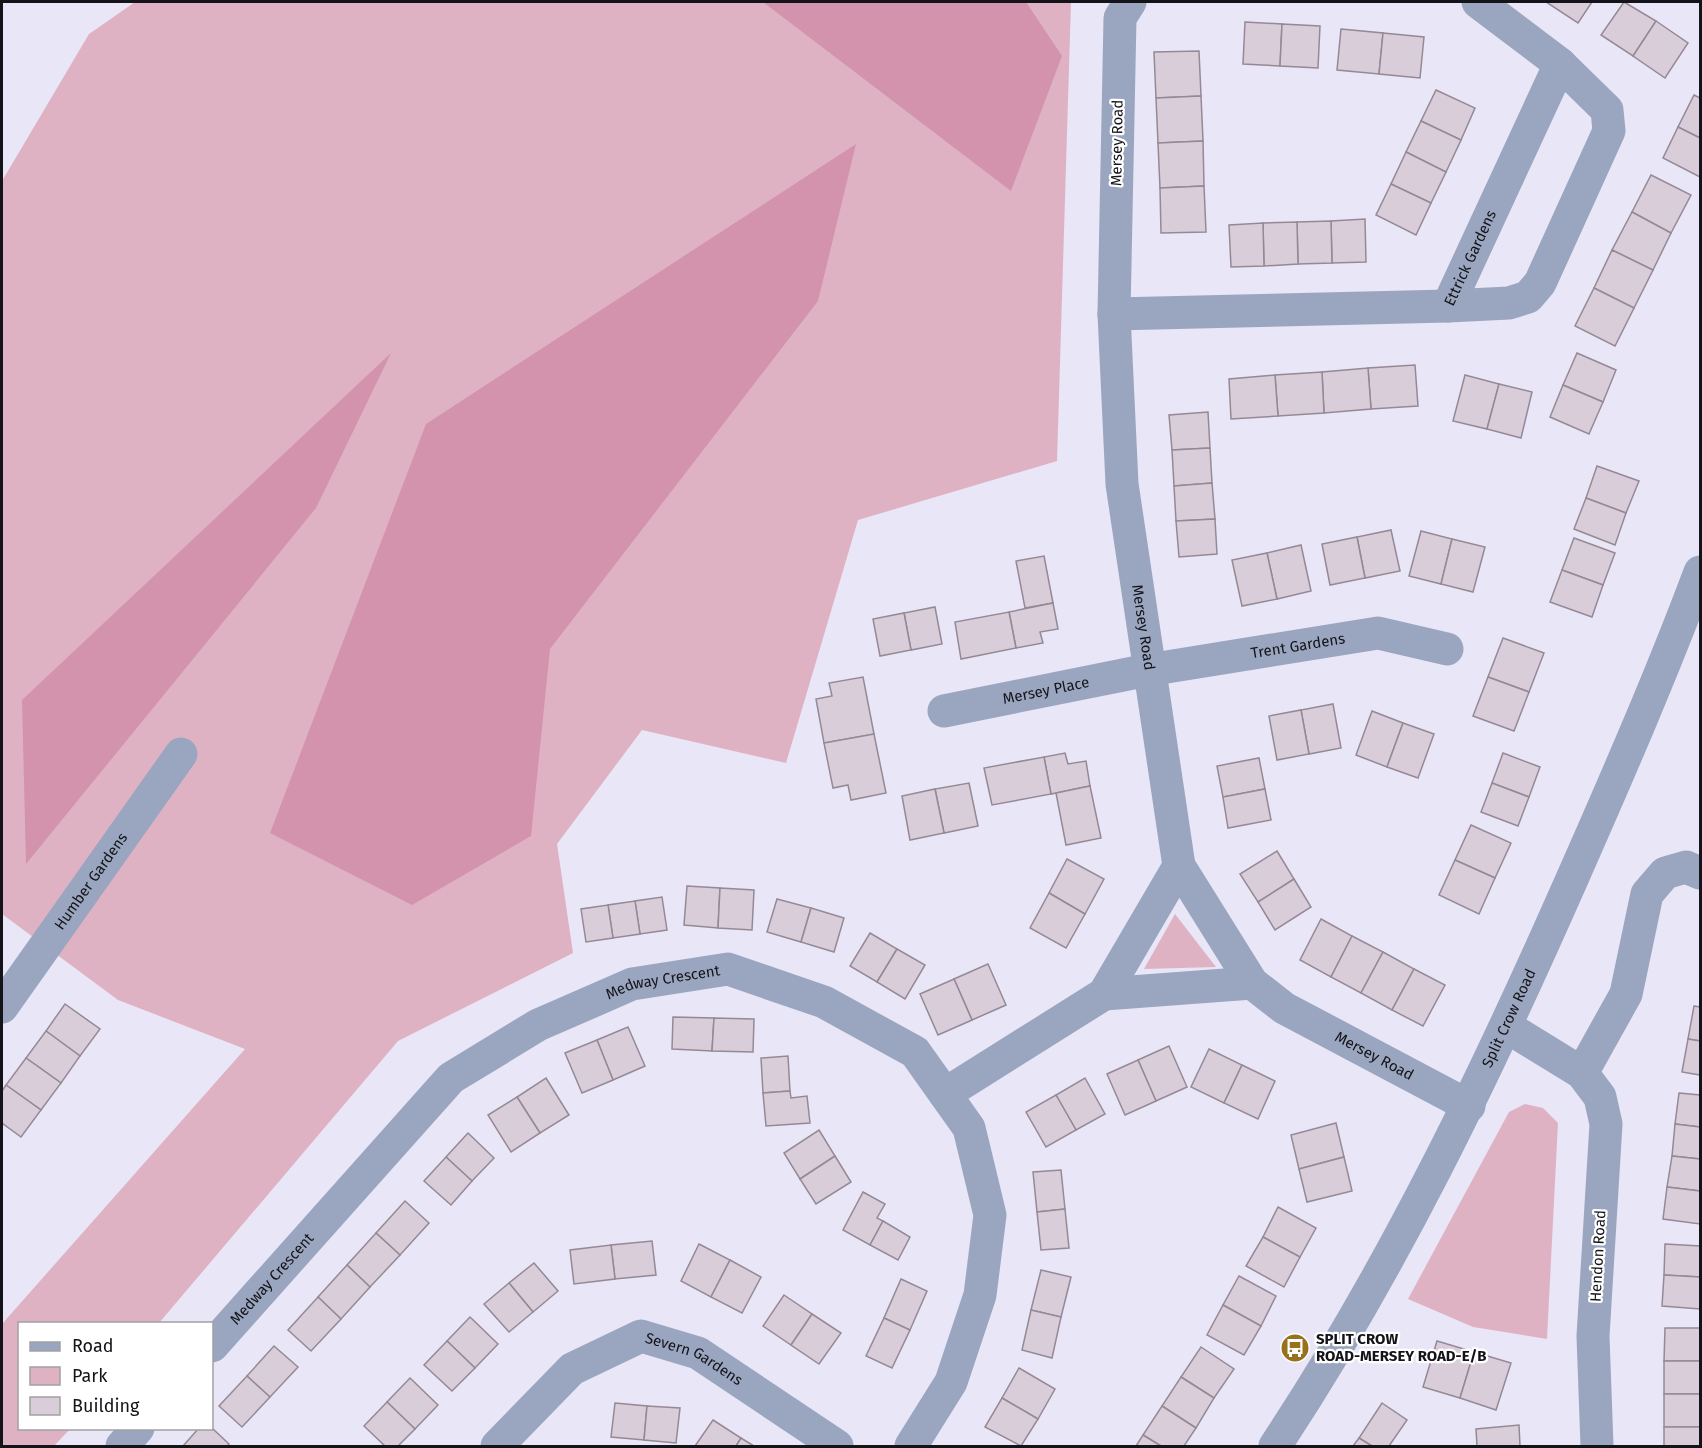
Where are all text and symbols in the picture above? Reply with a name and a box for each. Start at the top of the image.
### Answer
street label: Mersey Road [1107,100,1127,186]
street label: Ettrick Gardens [1440,207,1500,309]
street label: Mersey Road [1128,583,1159,671]
street label: Trent Gardens [1250,629,1346,662]
street label: Mersey Place [1001,673,1091,708]
street label: Humber Gardens [50,829,131,933]
street label: Medway Crescent [603,961,722,1003]
street label: Split Crow Road [1478,966,1540,1070]
street label: Mersey Road [1332,1028,1417,1084]
street label: Hendon Road [1587,1209,1609,1303]
street label: Medway Crescent [226,1229,318,1328]
legend [18,1322,213,1430]
street label: Severn Gardens [643,1329,746,1389]
place label: SPLIT CROW ROAD-MERSEY ROAD-E/B [1316,1330,1487,1365]
bus stop icon: SPLIT CROW ROAD-MERSEY ROAD-E/B [1279,1332,1311,1364]
text: Road [72,1335,114,1357]
text: Park [72,1365,108,1387]
text: Building [72,1395,140,1417]

